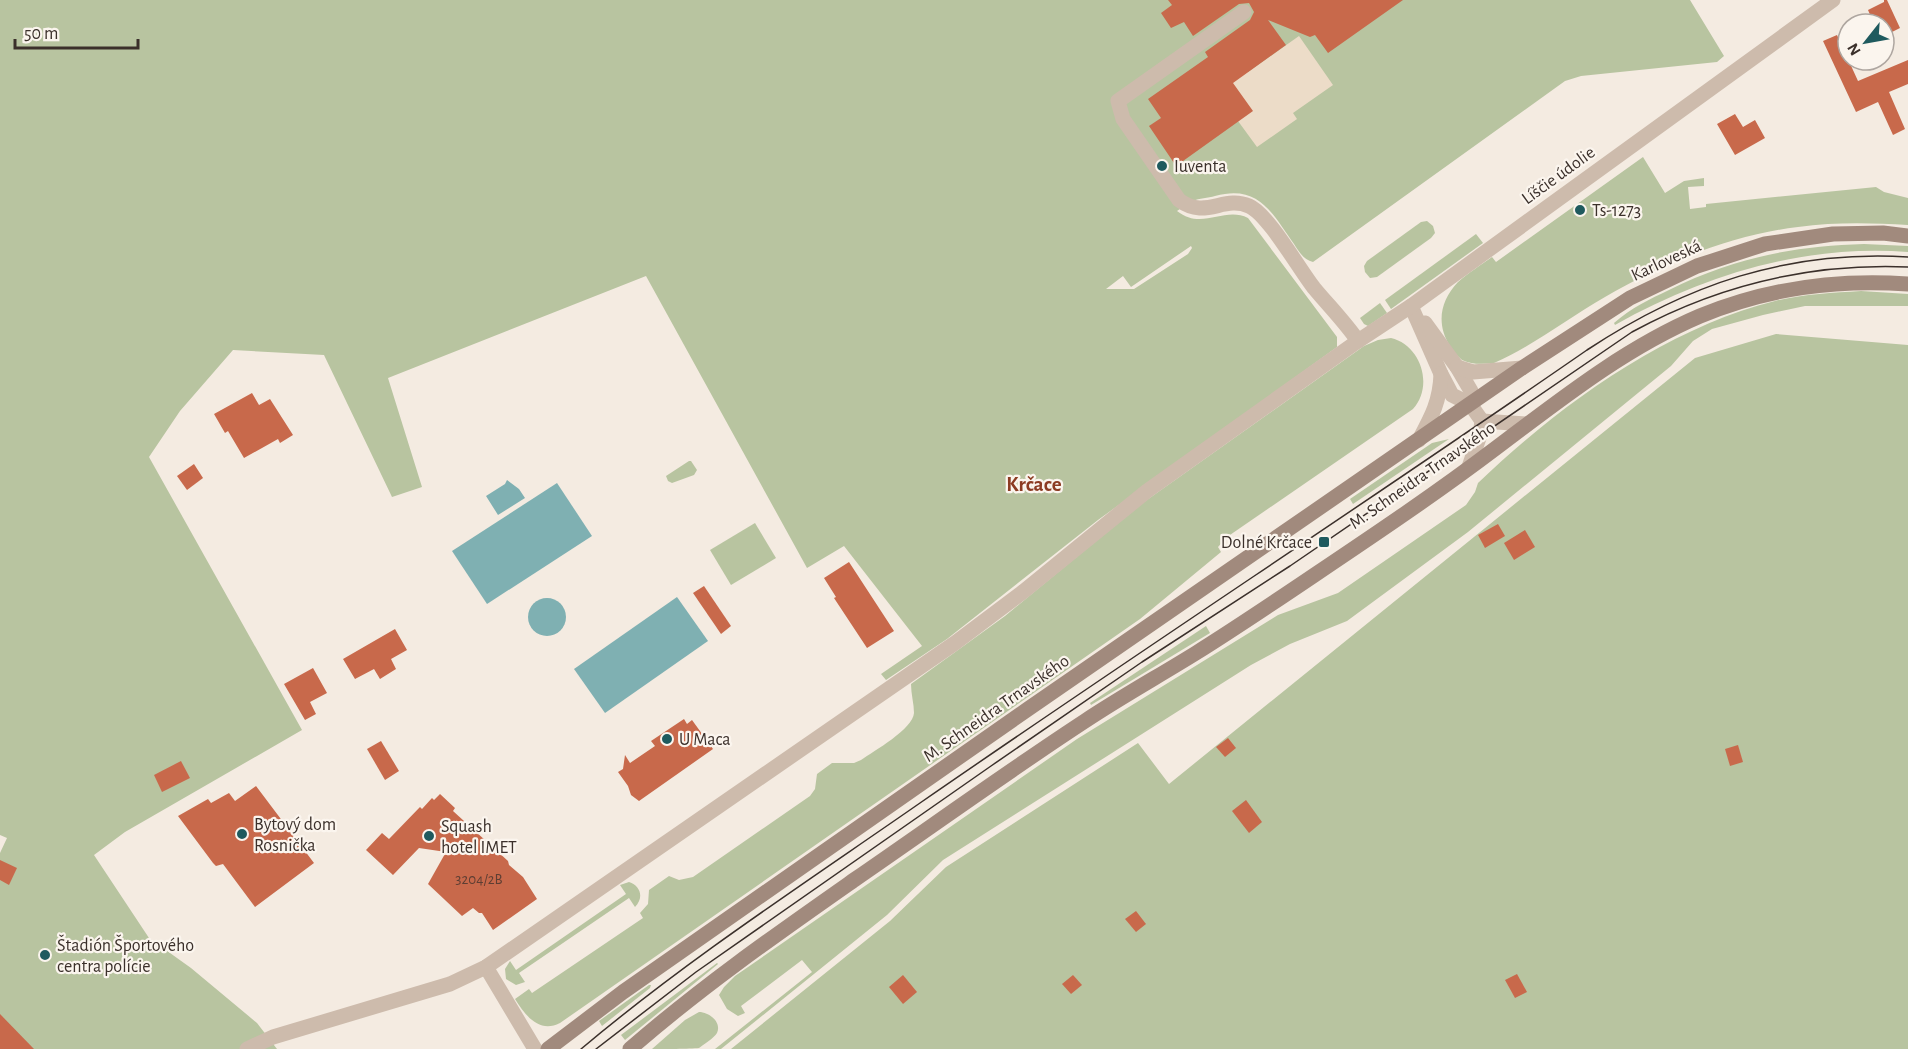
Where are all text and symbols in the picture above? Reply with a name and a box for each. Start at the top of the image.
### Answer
scale bar [15,12,138,50]
north arrow [1836,12,1896,72]
text: 50 m [24,25,58,43]
text: N [1844,40,1864,58]
street label: Líščie údolie [1519,143,1598,208]
place label: Iuventa [1174,158,1227,176]
marker: Iuventa [1155,159,1169,173]
place label: Ts-1273 [1592,202,1641,220]
marker: Ts-1273 [1573,203,1587,217]
street label: Karloveská [1629,237,1704,285]
street label: M. Schneidra Trnavského [1346,419,1499,533]
district label: Krčace [1006,474,1062,495]
place label: Dolné Krčace [1221,534,1312,552]
marker: Dolné Krčace [1317,535,1331,549]
street label: M. Schneidra Trnavského [920,652,1073,766]
place label: U Maca [679,731,731,749]
marker: U Maca [660,732,674,746]
place label: Bytový dom Rosnička [254,816,336,855]
place label: Squash hotel IMET [441,818,517,857]
marker: Bytový dom Rosnička [235,827,249,841]
marker: Squash hotel IMET [422,829,436,843]
house number: 3204/2B [455,872,503,887]
place label: Štadión Športového centra polície [57,934,194,976]
marker: Štadión Športového centra polície [38,948,52,962]

